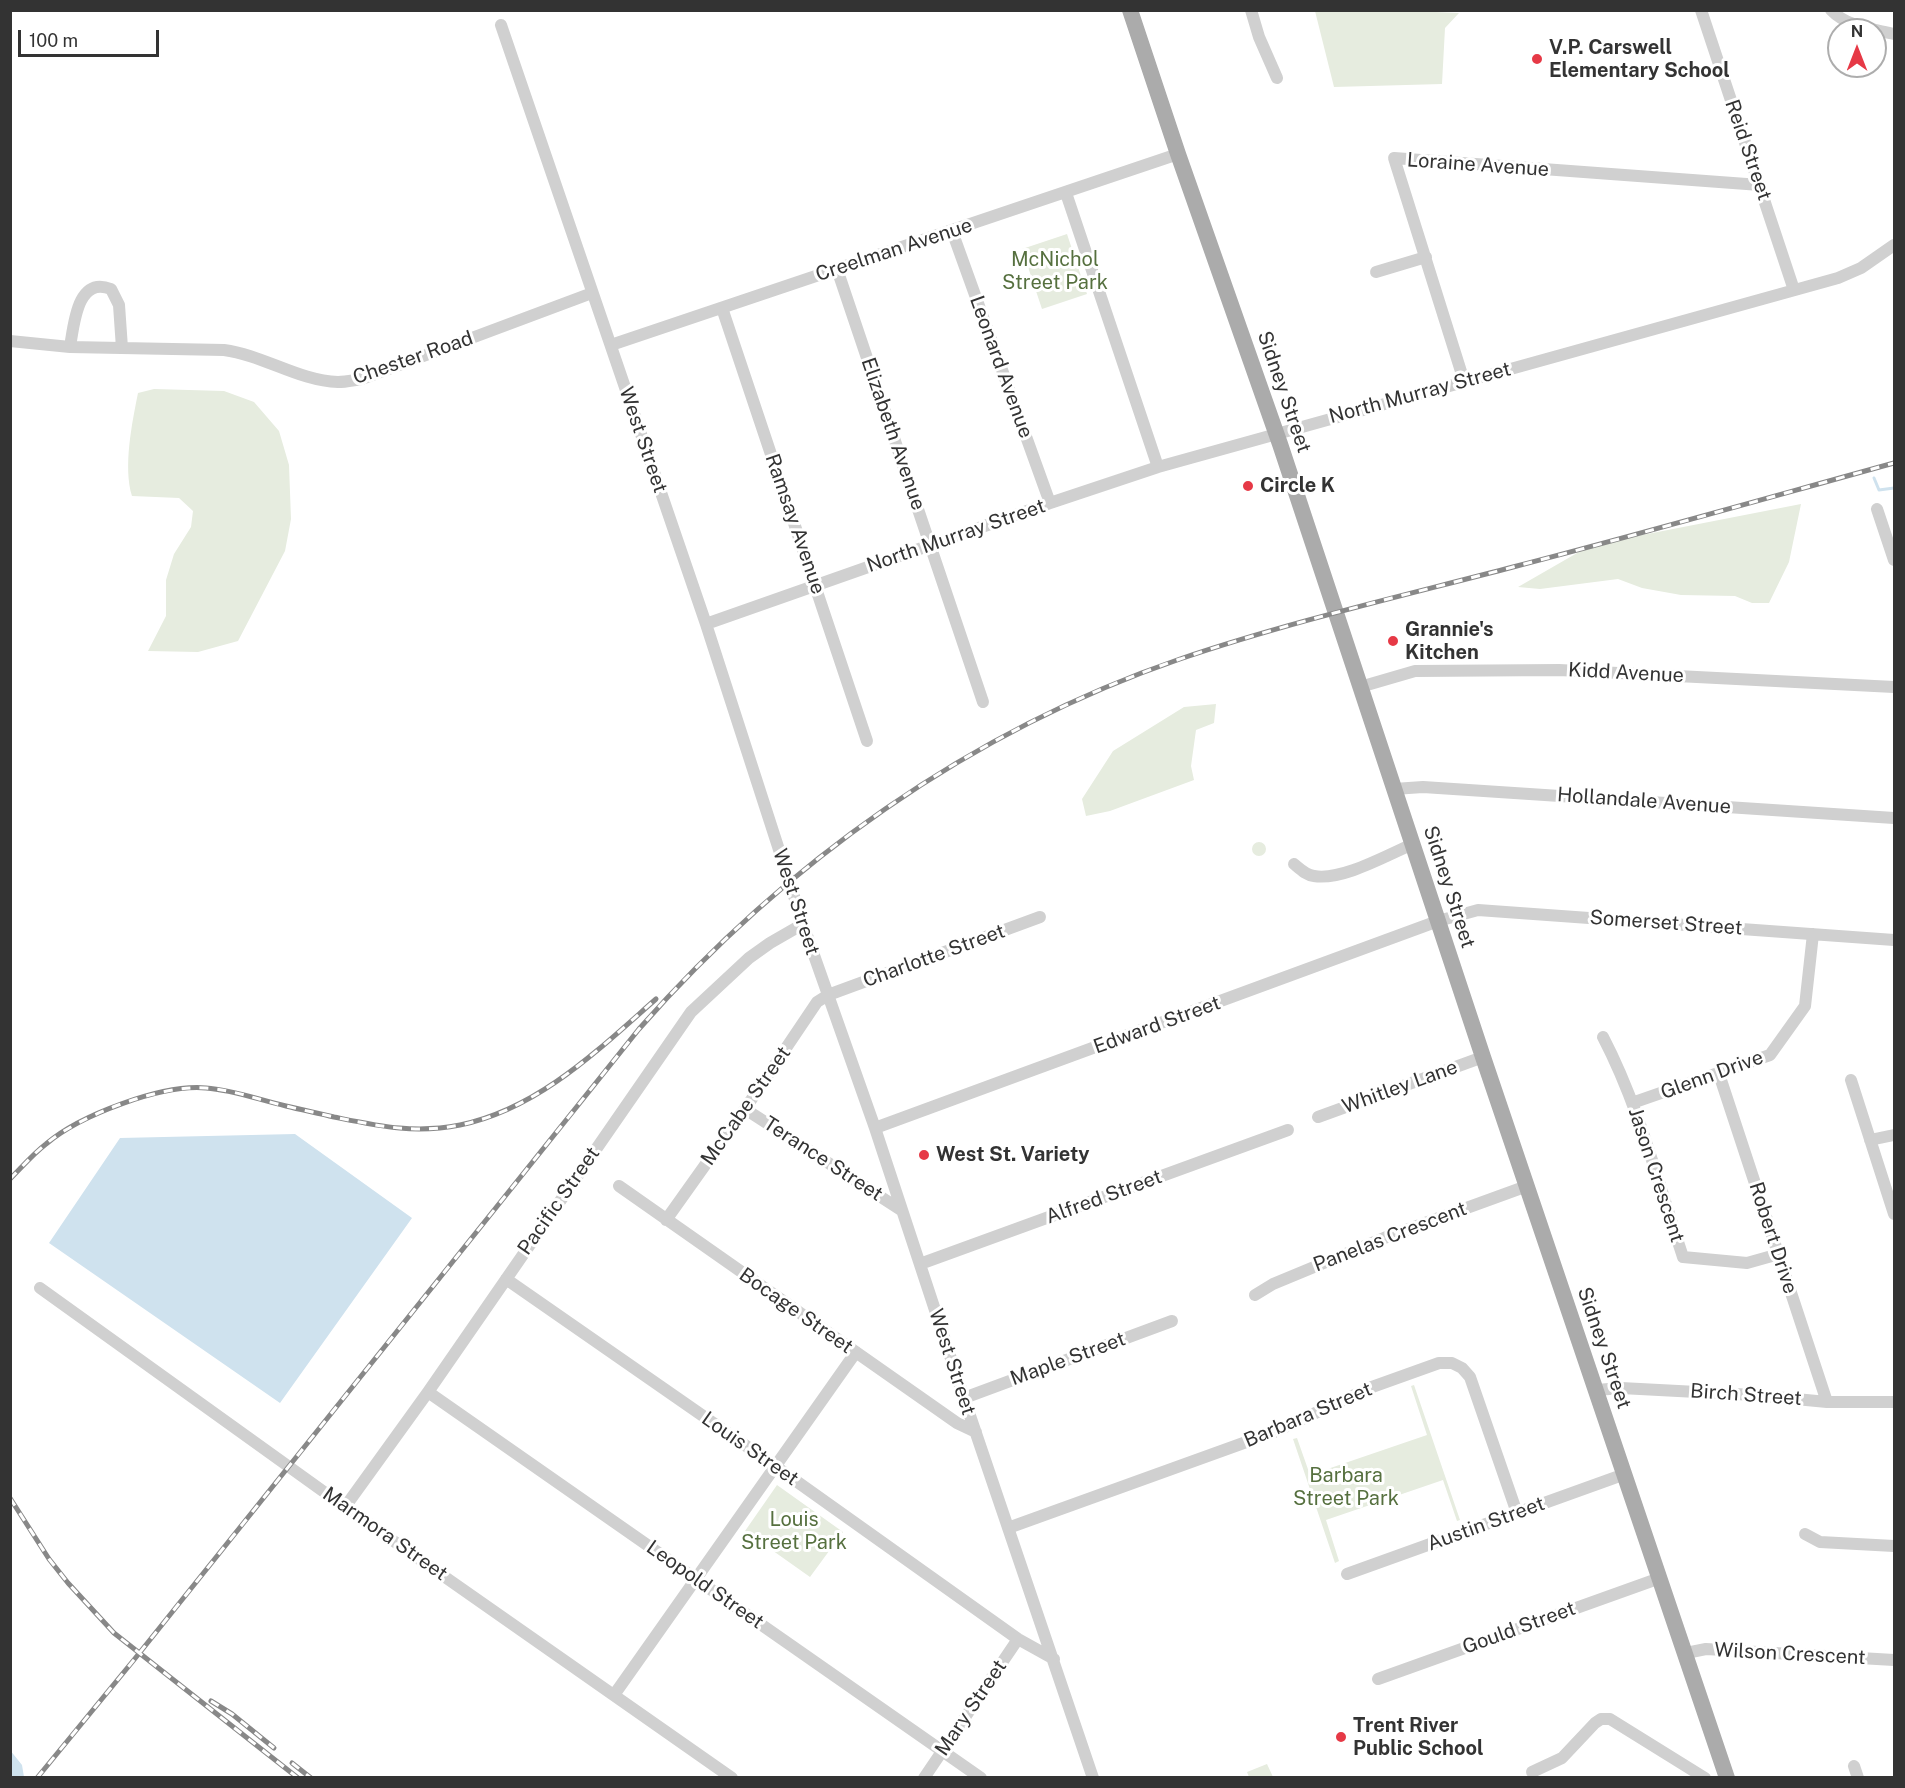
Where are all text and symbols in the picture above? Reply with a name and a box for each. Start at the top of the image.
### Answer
scale bar [21,18,162,56]
north arrow [1827,18,1887,78]
text: N [1851,22,1863,41]
text: 100 m [29,30,78,51]
place label: V.P. Carswell Elementary School [1549,36,1730,83]
marker: V.P. Carswell Elementary School [1530,52,1544,66]
street label: Reid Street [1720,97,1776,203]
street label: Loraine Avenue [1406,148,1550,182]
street label: Creelman Avenue [813,213,975,287]
park label: McNichol Street Park [1002,248,1108,295]
street label: Leonard Avenue [964,293,1038,441]
street label: Chester Road [350,326,476,390]
street label: Sidney Street [1252,328,1316,456]
street label: Elizabeth Avenue [856,355,930,513]
street label: North Murray Street [1326,357,1514,429]
street label: West Street [614,384,672,496]
street label: Ramsay Avenue [760,451,830,597]
place label: Circle K [1260,474,1335,498]
marker: Circle K [1241,479,1255,493]
street label: North Murray Street [864,494,1048,578]
place label: Grannie's Kitchen [1405,618,1493,665]
marker: Grannie's Kitchen [1386,634,1400,648]
street label: Kidd Avenue [1567,658,1685,688]
street label: Hollandale Avenue [1556,783,1732,819]
street label: Sidney Street [1418,823,1480,951]
street label: West Street [768,846,824,958]
street label: Somerset Street [1589,906,1743,940]
street label: Charlotte Street [860,919,1008,993]
street label: Edward Street [1090,991,1224,1059]
street label: McCabe Street [696,1042,796,1170]
street label: Glenn Drive [1657,1045,1767,1105]
street label: Whitley Lane [1339,1055,1461,1119]
street label: Jason Crescent [1623,1105,1689,1245]
street label: Terance Street [759,1112,887,1206]
street label: Pacific Street [513,1142,605,1260]
place label: West St. Variety [936,1143,1090,1167]
marker: West St. Variety [917,1148,931,1162]
street label: Alfred Street [1043,1165,1165,1229]
street label: Robert Drive [1744,1179,1802,1297]
street label: Panelas Crescent [1310,1197,1470,1277]
street label: Bocage Street [735,1263,857,1359]
street label: Sidney Street [1572,1284,1636,1412]
street label: West Street [924,1306,980,1418]
street label: Maple Street [1007,1327,1129,1391]
street label: Barbara Street [1240,1377,1376,1453]
street label: Birch Street [1689,1379,1803,1411]
street label: Louis Street [697,1407,803,1491]
park label: Barbara Street Park [1293,1464,1399,1511]
street label: Marmora Street [318,1482,452,1586]
street label: Austin Street [1424,1492,1548,1556]
park label: Louis Street Park [741,1508,847,1555]
street label: Leopold Street [642,1536,768,1634]
street label: Gould Street [1459,1596,1579,1660]
street label: Wilson Crescent [1714,1638,1866,1670]
street label: Mary Street [930,1655,1012,1761]
place label: Trent River Public School [1353,1714,1483,1761]
marker: Trent River Public School [1334,1730,1348,1744]

